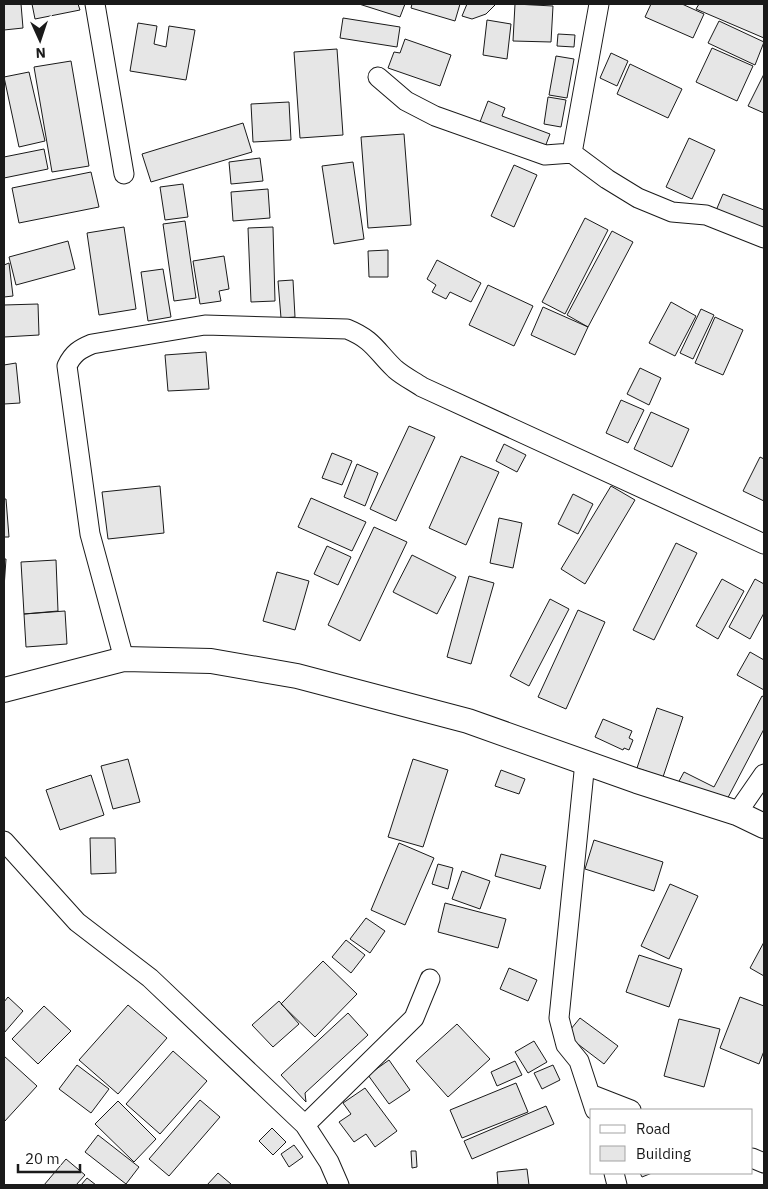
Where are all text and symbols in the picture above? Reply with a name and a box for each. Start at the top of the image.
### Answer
north arrow [15,15,65,65]
text: N [35,44,46,62]
legend [590,1109,753,1174]
text: Road [636,1119,671,1138]
scale bar [18,1142,80,1174]
text: Building [636,1144,691,1163]
text: 20 m [25,1149,60,1168]

